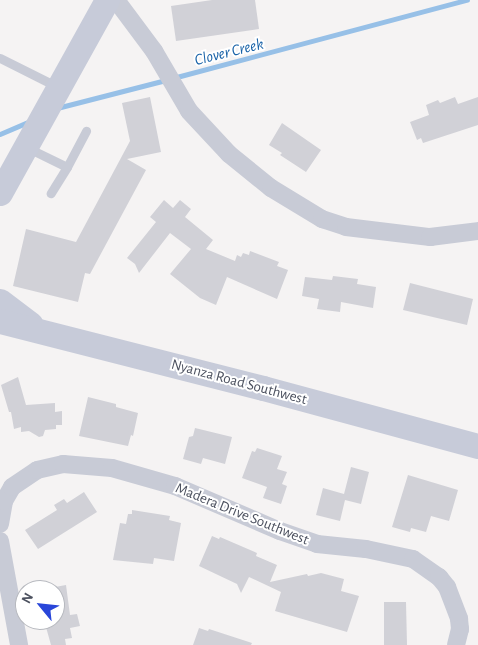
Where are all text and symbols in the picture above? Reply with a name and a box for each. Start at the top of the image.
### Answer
water label: Clover Creek [192,34,266,70]
street label: Nyanza Road Southwest [169,355,309,409]
street label: Madera Drive Southwest [173,479,311,549]
north arrow [15,580,65,630]
text: N [19,591,36,606]

